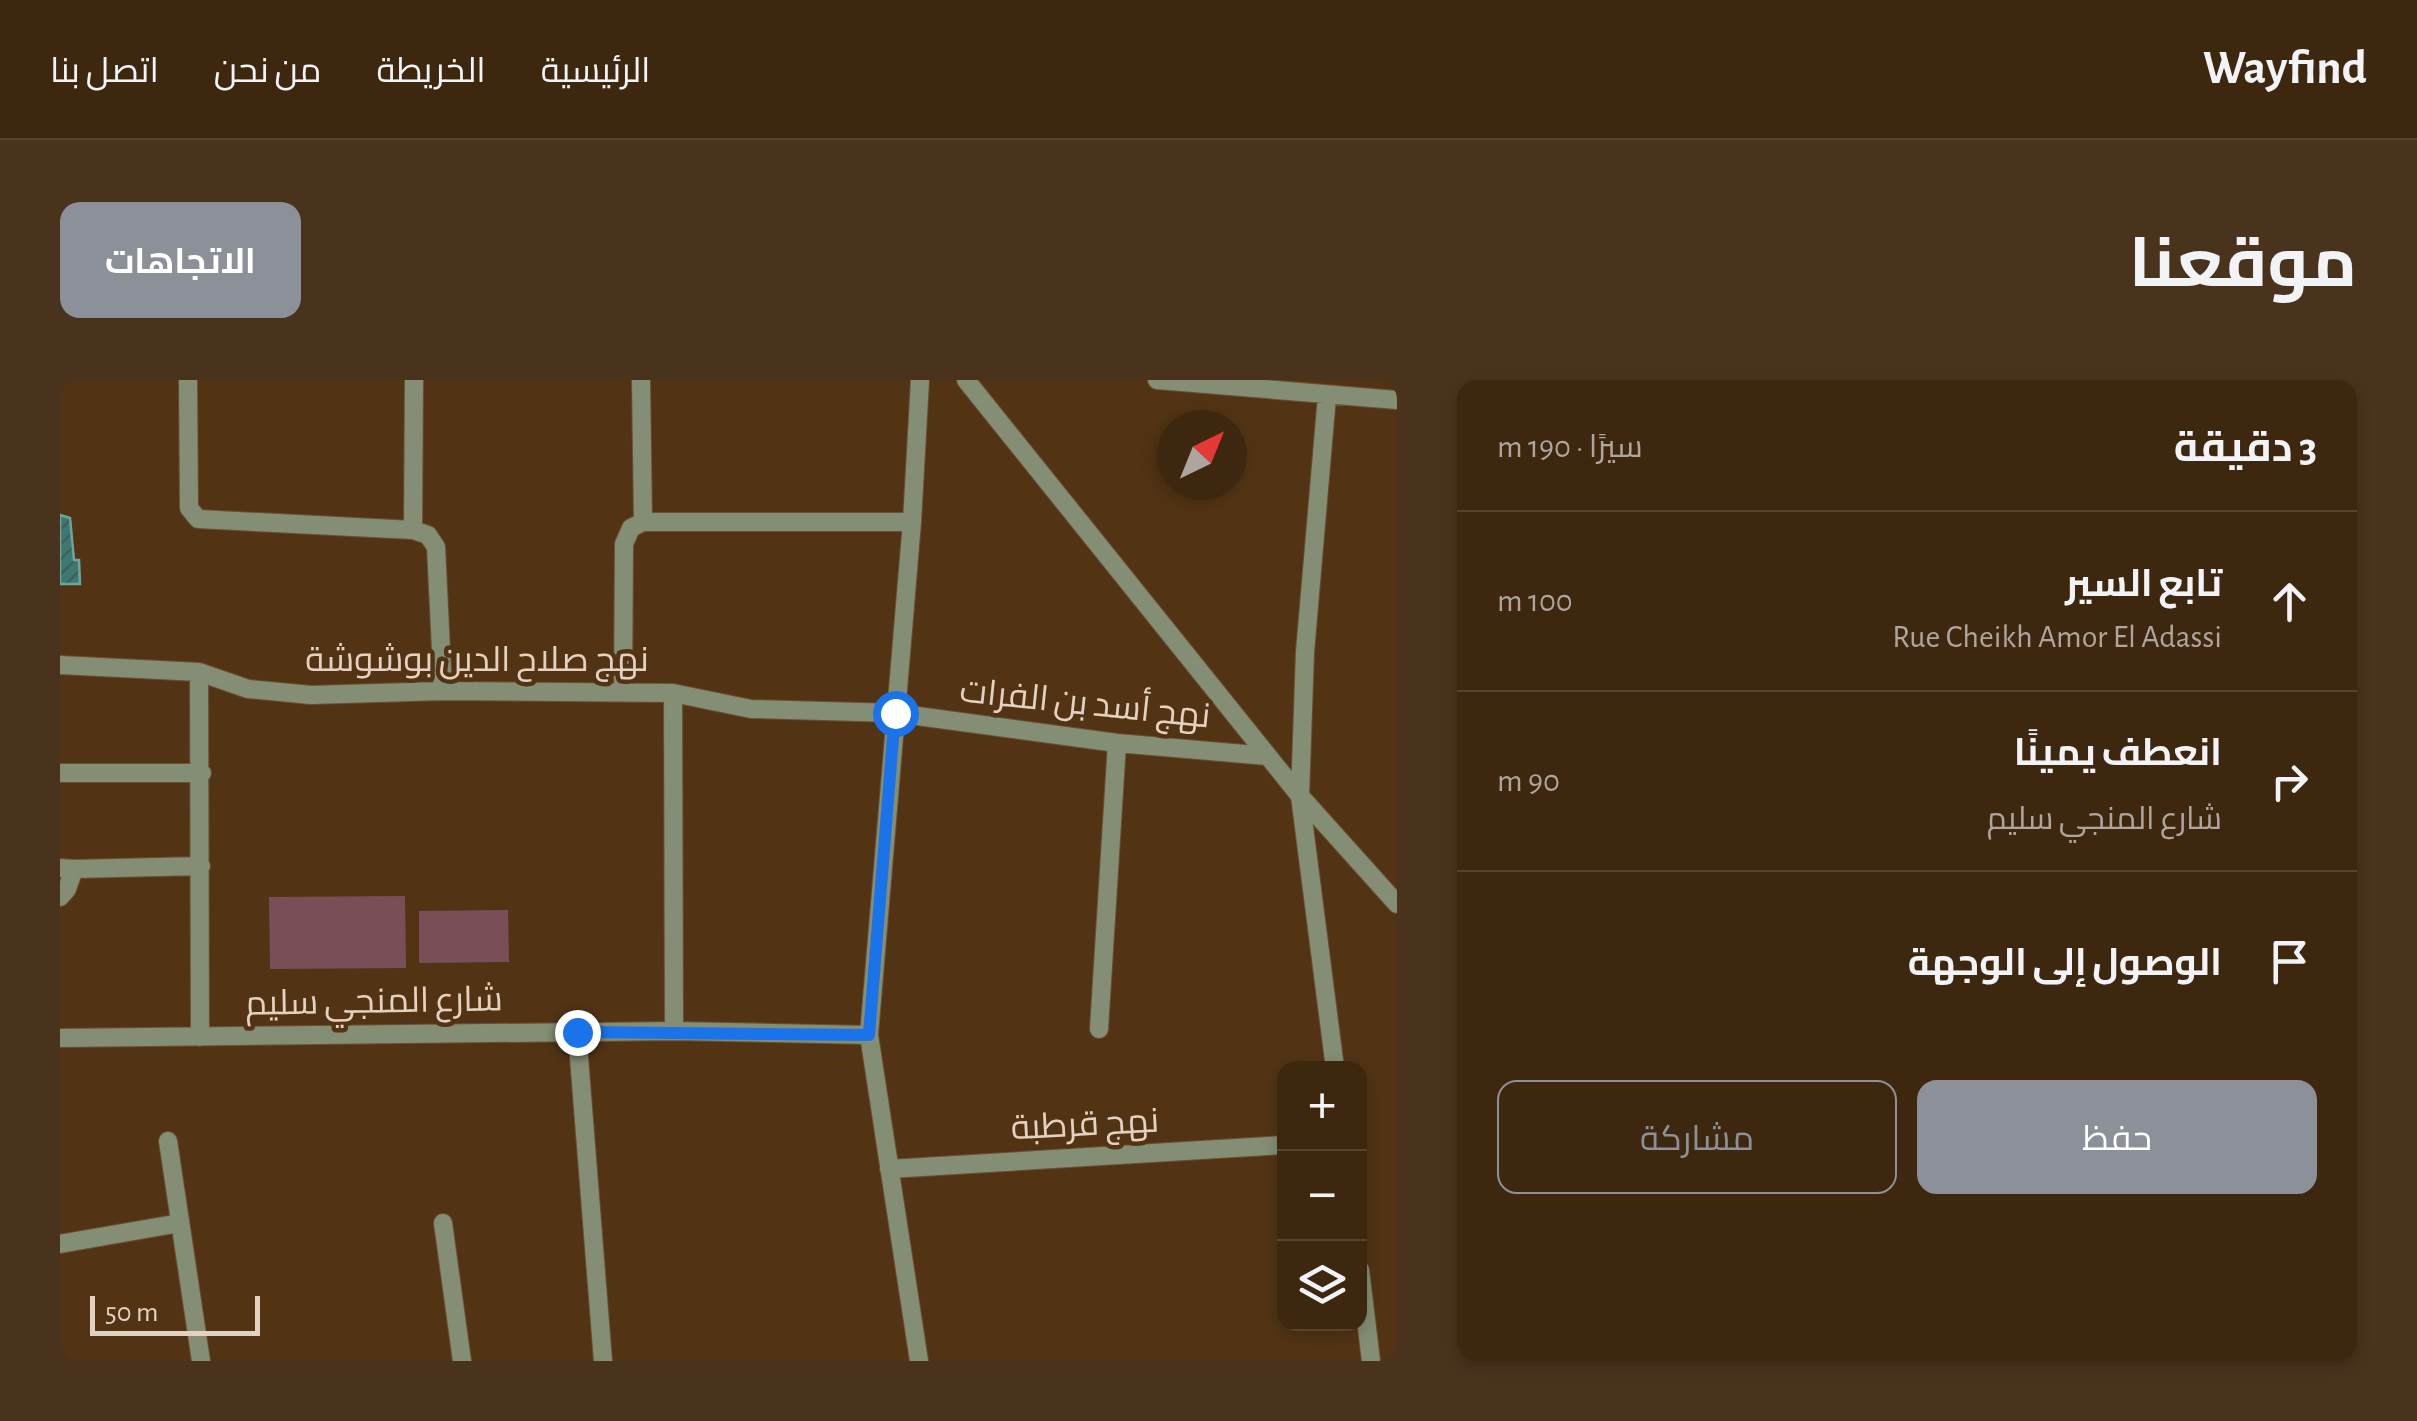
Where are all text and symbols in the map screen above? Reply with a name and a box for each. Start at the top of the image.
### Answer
text: Wayfind [2203,45,2367,93]
text: اتصل بنا [50,54,159,89]
text: من نحن [214,54,321,89]
text: الخريطة [376,54,486,89]
text: الرئيسية [541,54,651,89]
button: الاتجاهات [60,202,301,318]
text: موقعنا [2129,230,2357,300]
north arrow [1157,410,1247,500]
text: 3 دقيقة [2174,427,2317,469]
text: سيرًا · 190 m [1497,431,1643,463]
text: تابع السير [2065,566,2222,604]
icon: ahead [2262,574,2317,629]
text: 100 m [1497,585,1573,617]
text: Rue Cheikh Amor El Adassi [1892,621,2222,653]
street label: نهج صلاح الدين بوشوشة [305,643,649,682]
street label: نهج أسد بن الفرات [958,667,1213,739]
route start [873,691,919,737]
text: انعطف يمينًا [2014,735,2222,773]
icon: right [2262,754,2317,809]
text: 90 m [1497,765,1560,797]
text: شارع المنجي سليم [1987,803,2222,835]
icon: arrive [2262,934,2317,989]
text: الوصول إلى الوجهة [1908,945,2222,983]
street label: شارع المنجي سليم [245,982,503,1030]
route end [555,1010,601,1056]
map controls [1277,1061,1367,1331]
button: + [1277,1061,1367,1151]
button: مشاركة [1497,1080,1897,1194]
button: حفظ [1917,1080,2317,1194]
street label: نهج قرطبة [1010,1104,1160,1150]
button: − [1277,1151,1367,1241]
button: layers [1277,1241,1367,1331]
scale bar [90,1291,260,1336]
text: 50 m [105,1299,159,1327]

